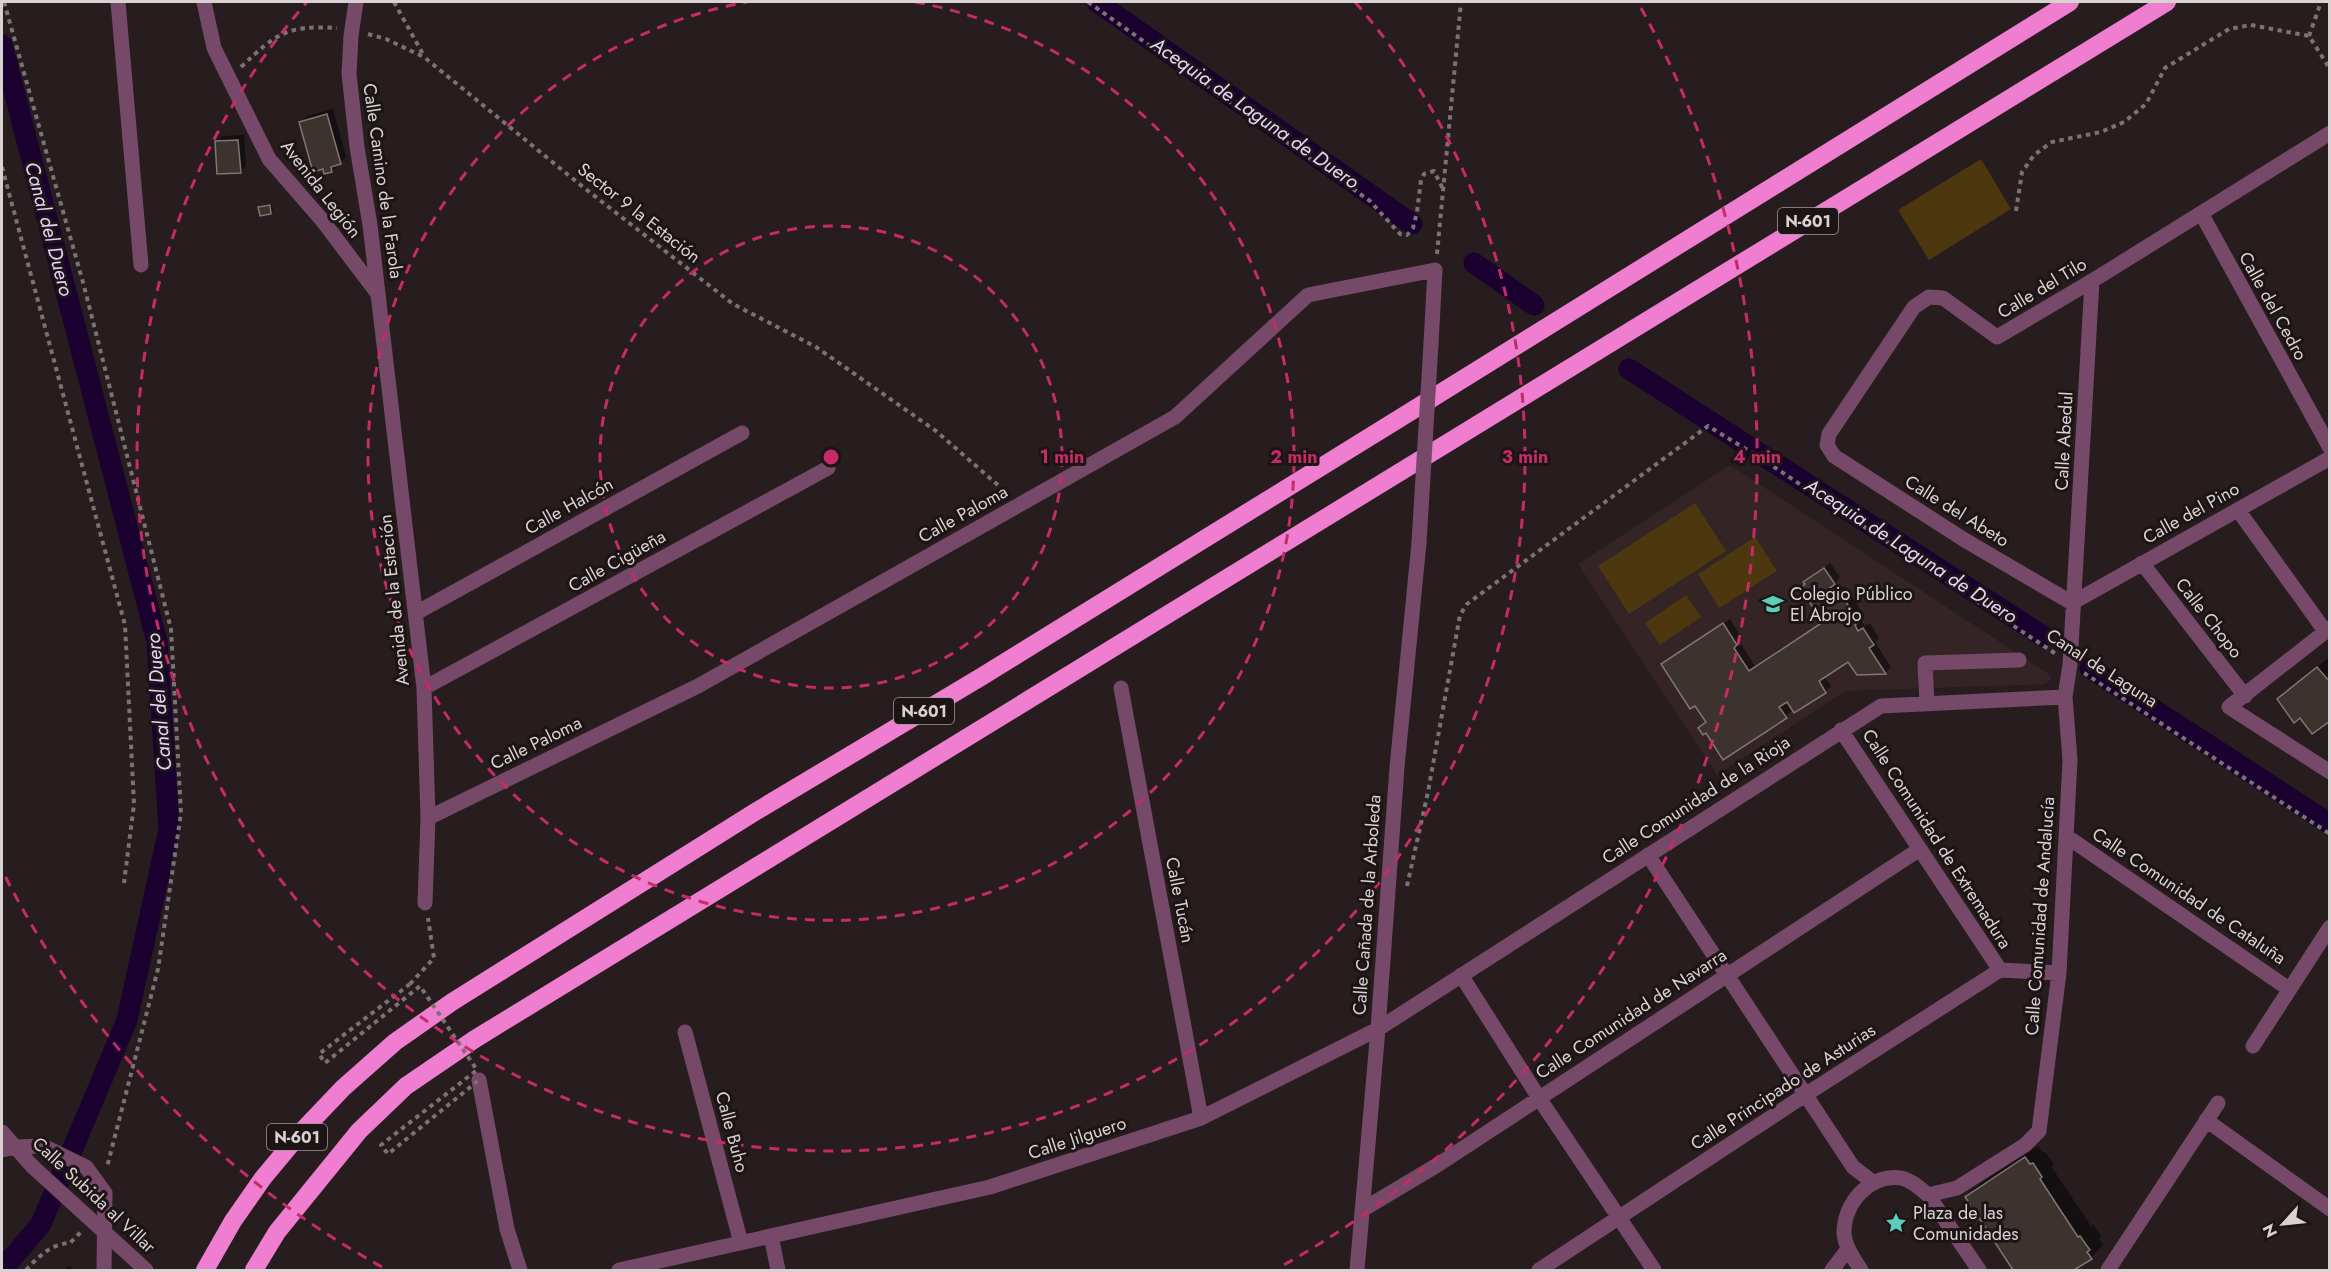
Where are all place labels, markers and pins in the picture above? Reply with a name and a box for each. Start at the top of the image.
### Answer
centre of rings [821,447,841,467]
place label: Colegio Público El Abrojo [1790,581,1913,628]
school or university icon: Colegio Público El Abrojo [1761,592,1785,616]
place label: Plaza de las Comunidades [1913,1200,2018,1247]
place icon: Plaza de las Comunidades [1884,1211,1908,1235]

